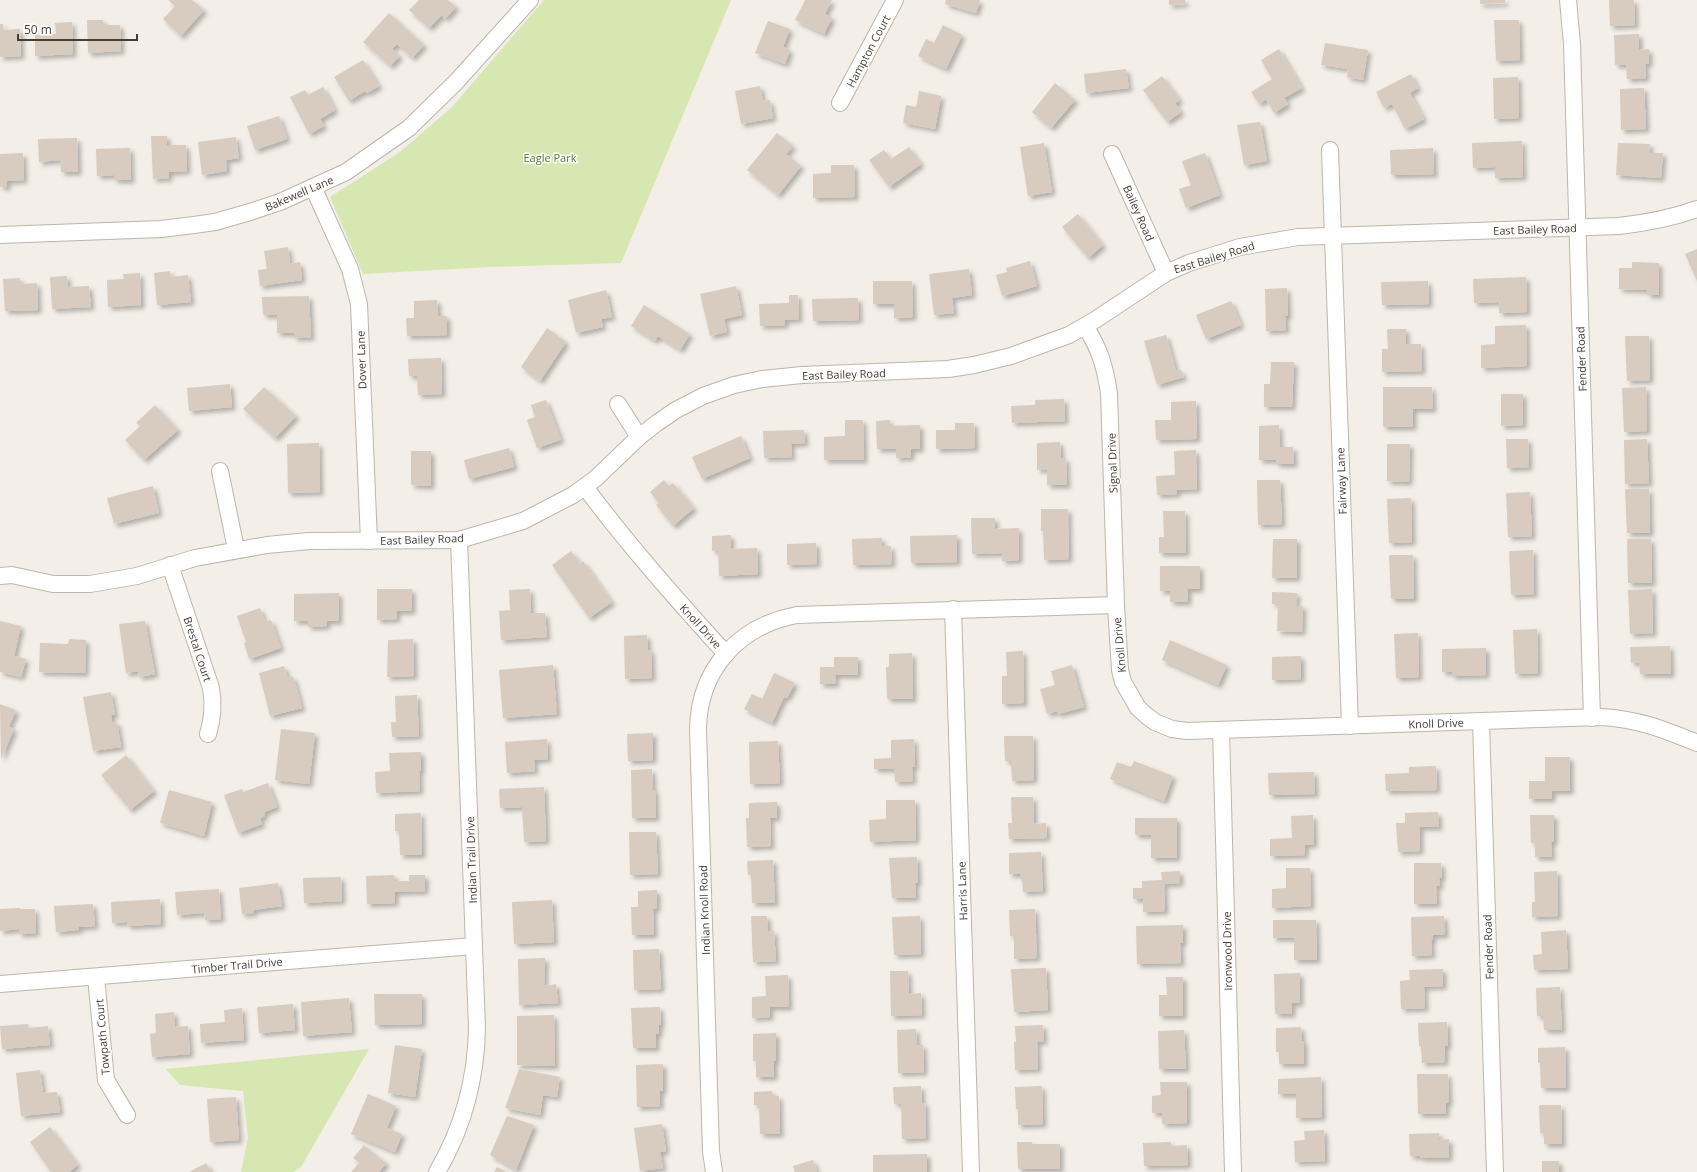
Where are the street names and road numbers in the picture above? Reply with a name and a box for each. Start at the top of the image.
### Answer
street label: Hampton Court [843,12,893,90]
street label: Bakewell Lane [262,172,336,214]
street label: Bailey Road [1120,183,1158,243]
street label: East Bailey Road [1493,220,1577,238]
street label: East Bailey Road [1172,238,1256,276]
street label: Fender Road [1572,326,1590,392]
street label: Dover Lane [352,331,370,389]
street label: East Bailey Road [802,365,886,383]
street label: Signal Drive [1103,433,1121,493]
street label: Fairway Lane [1332,447,1350,515]
street label: East Bailey Road [380,530,464,548]
street label: Knoll Drive [677,600,725,652]
street label: Brestal Court [180,615,216,683]
street label: Knoll Drive [1109,617,1129,673]
street label: Knoll Drive [1408,715,1464,731]
street label: Indian Trail Drive [462,816,480,904]
street label: Harris Lane [953,861,971,921]
street label: Indian Knoll Road [695,865,713,955]
street label: Ironwood Drive [1219,911,1235,991]
street label: Fender Road [1479,914,1497,980]
street label: Timber Trail Drive [191,954,283,976]
street label: Towpath Court [91,998,113,1076]

